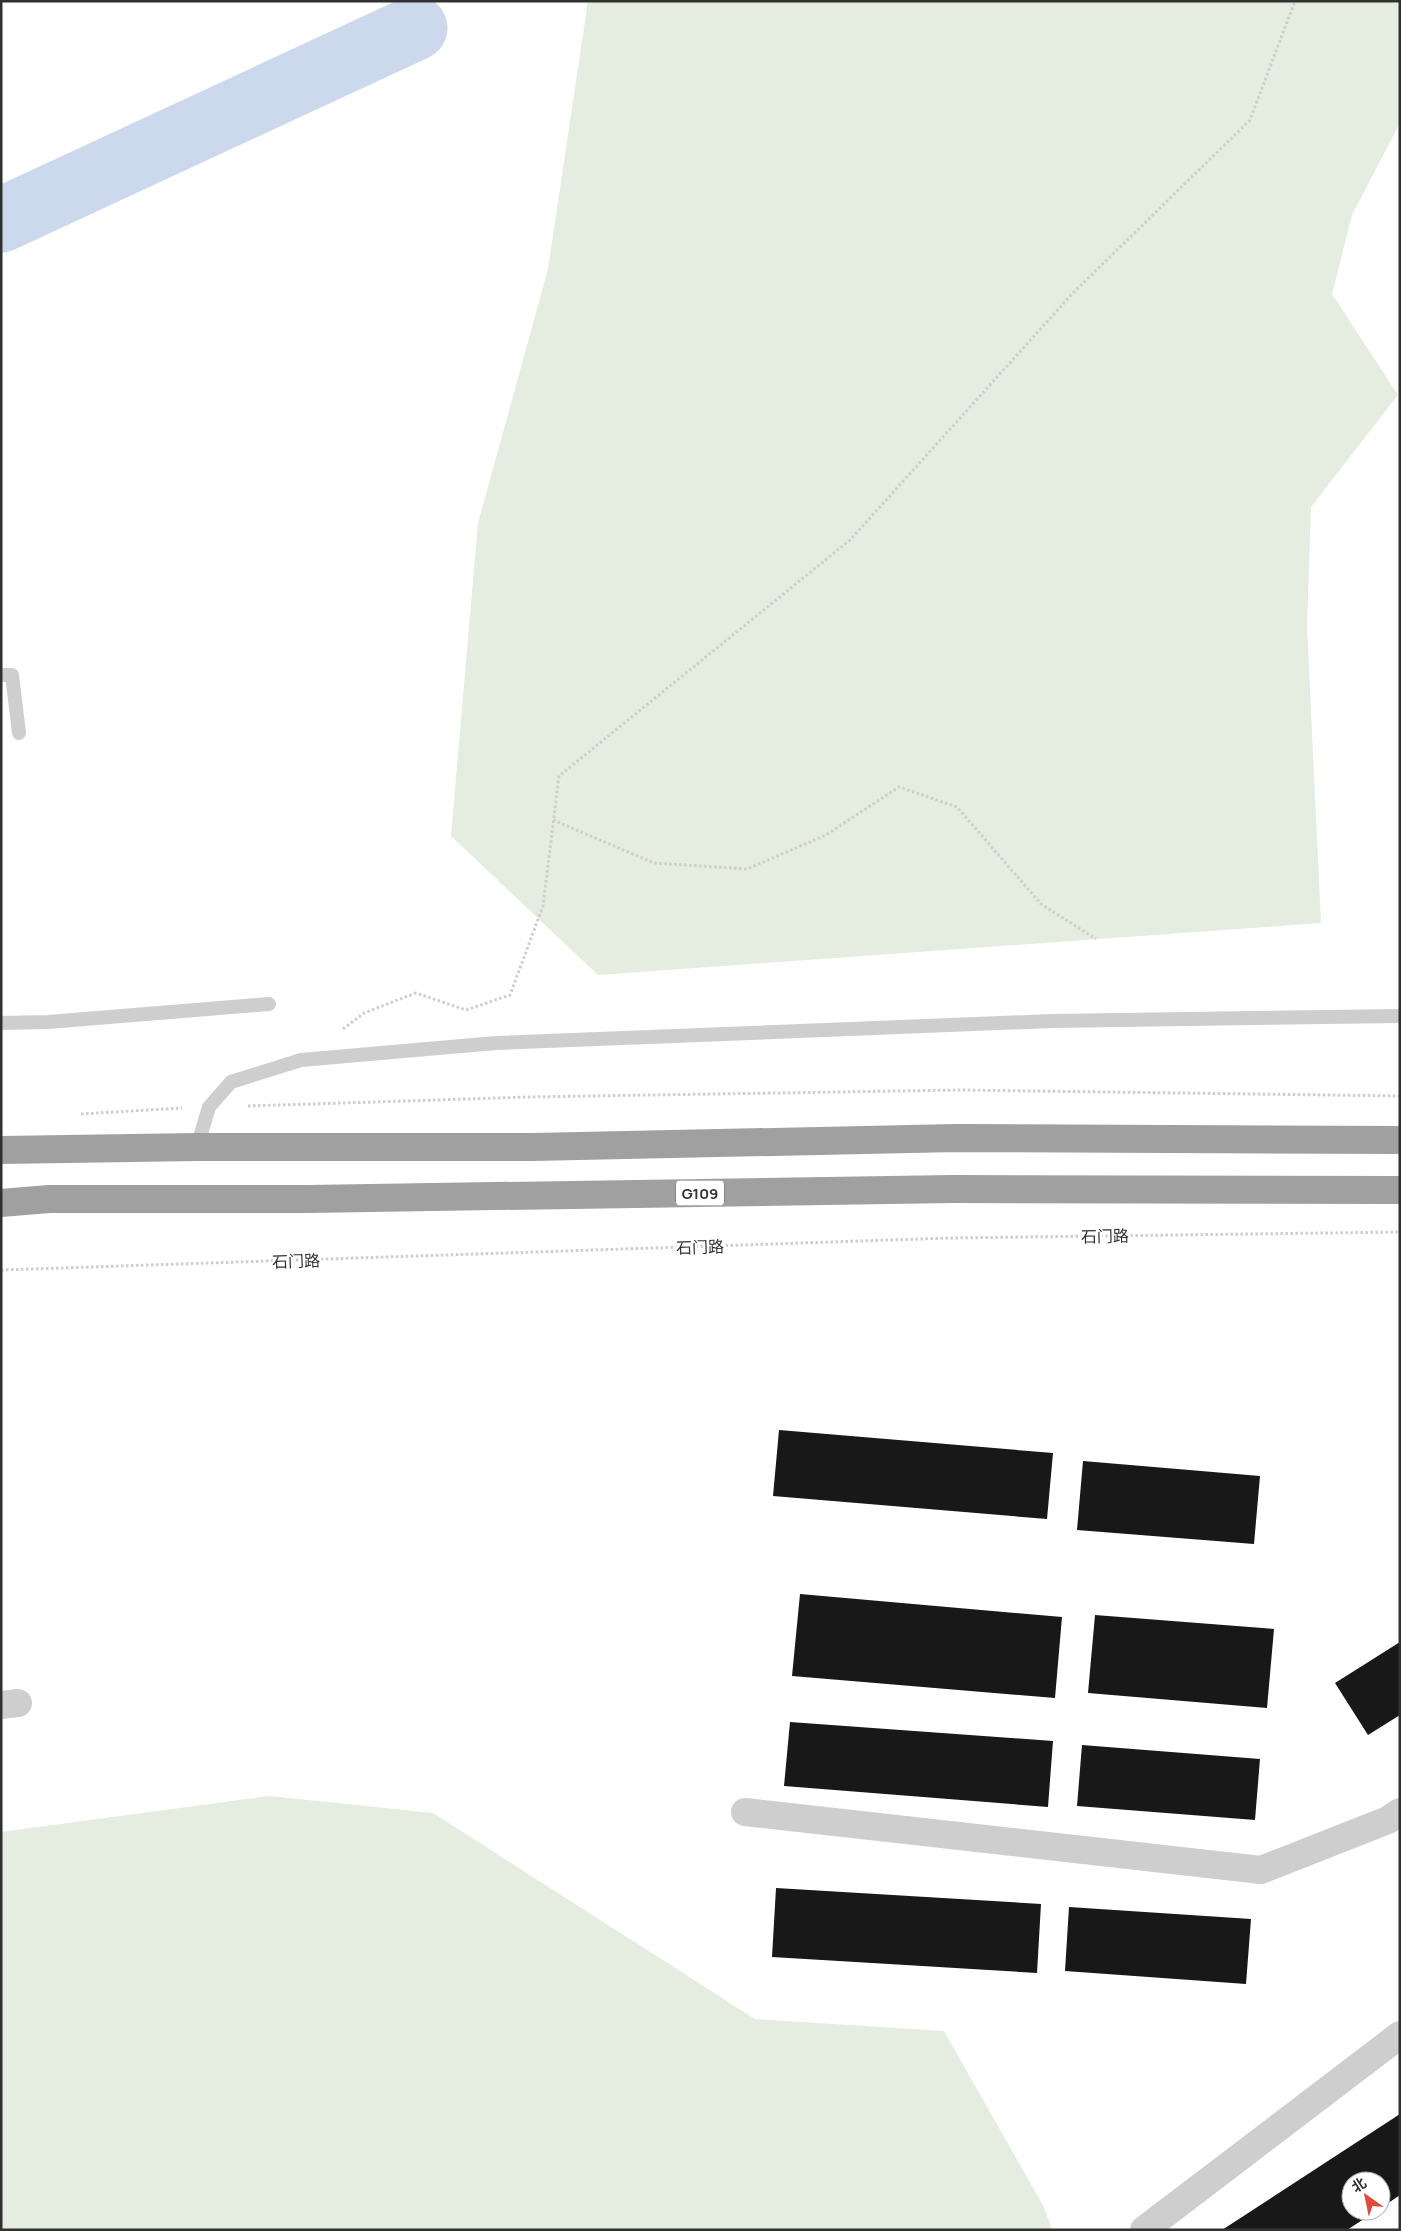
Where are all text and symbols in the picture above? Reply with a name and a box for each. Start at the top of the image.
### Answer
road number: G109 [676,1180,724,1206]
street label: 石门路 [1081,1225,1129,1247]
street label: 石门路 [676,1235,724,1259]
street label: 石门路 [272,1249,320,1273]
north arrow [1341,2171,1391,2221]
text: 北 [1348,2173,1370,2196]

